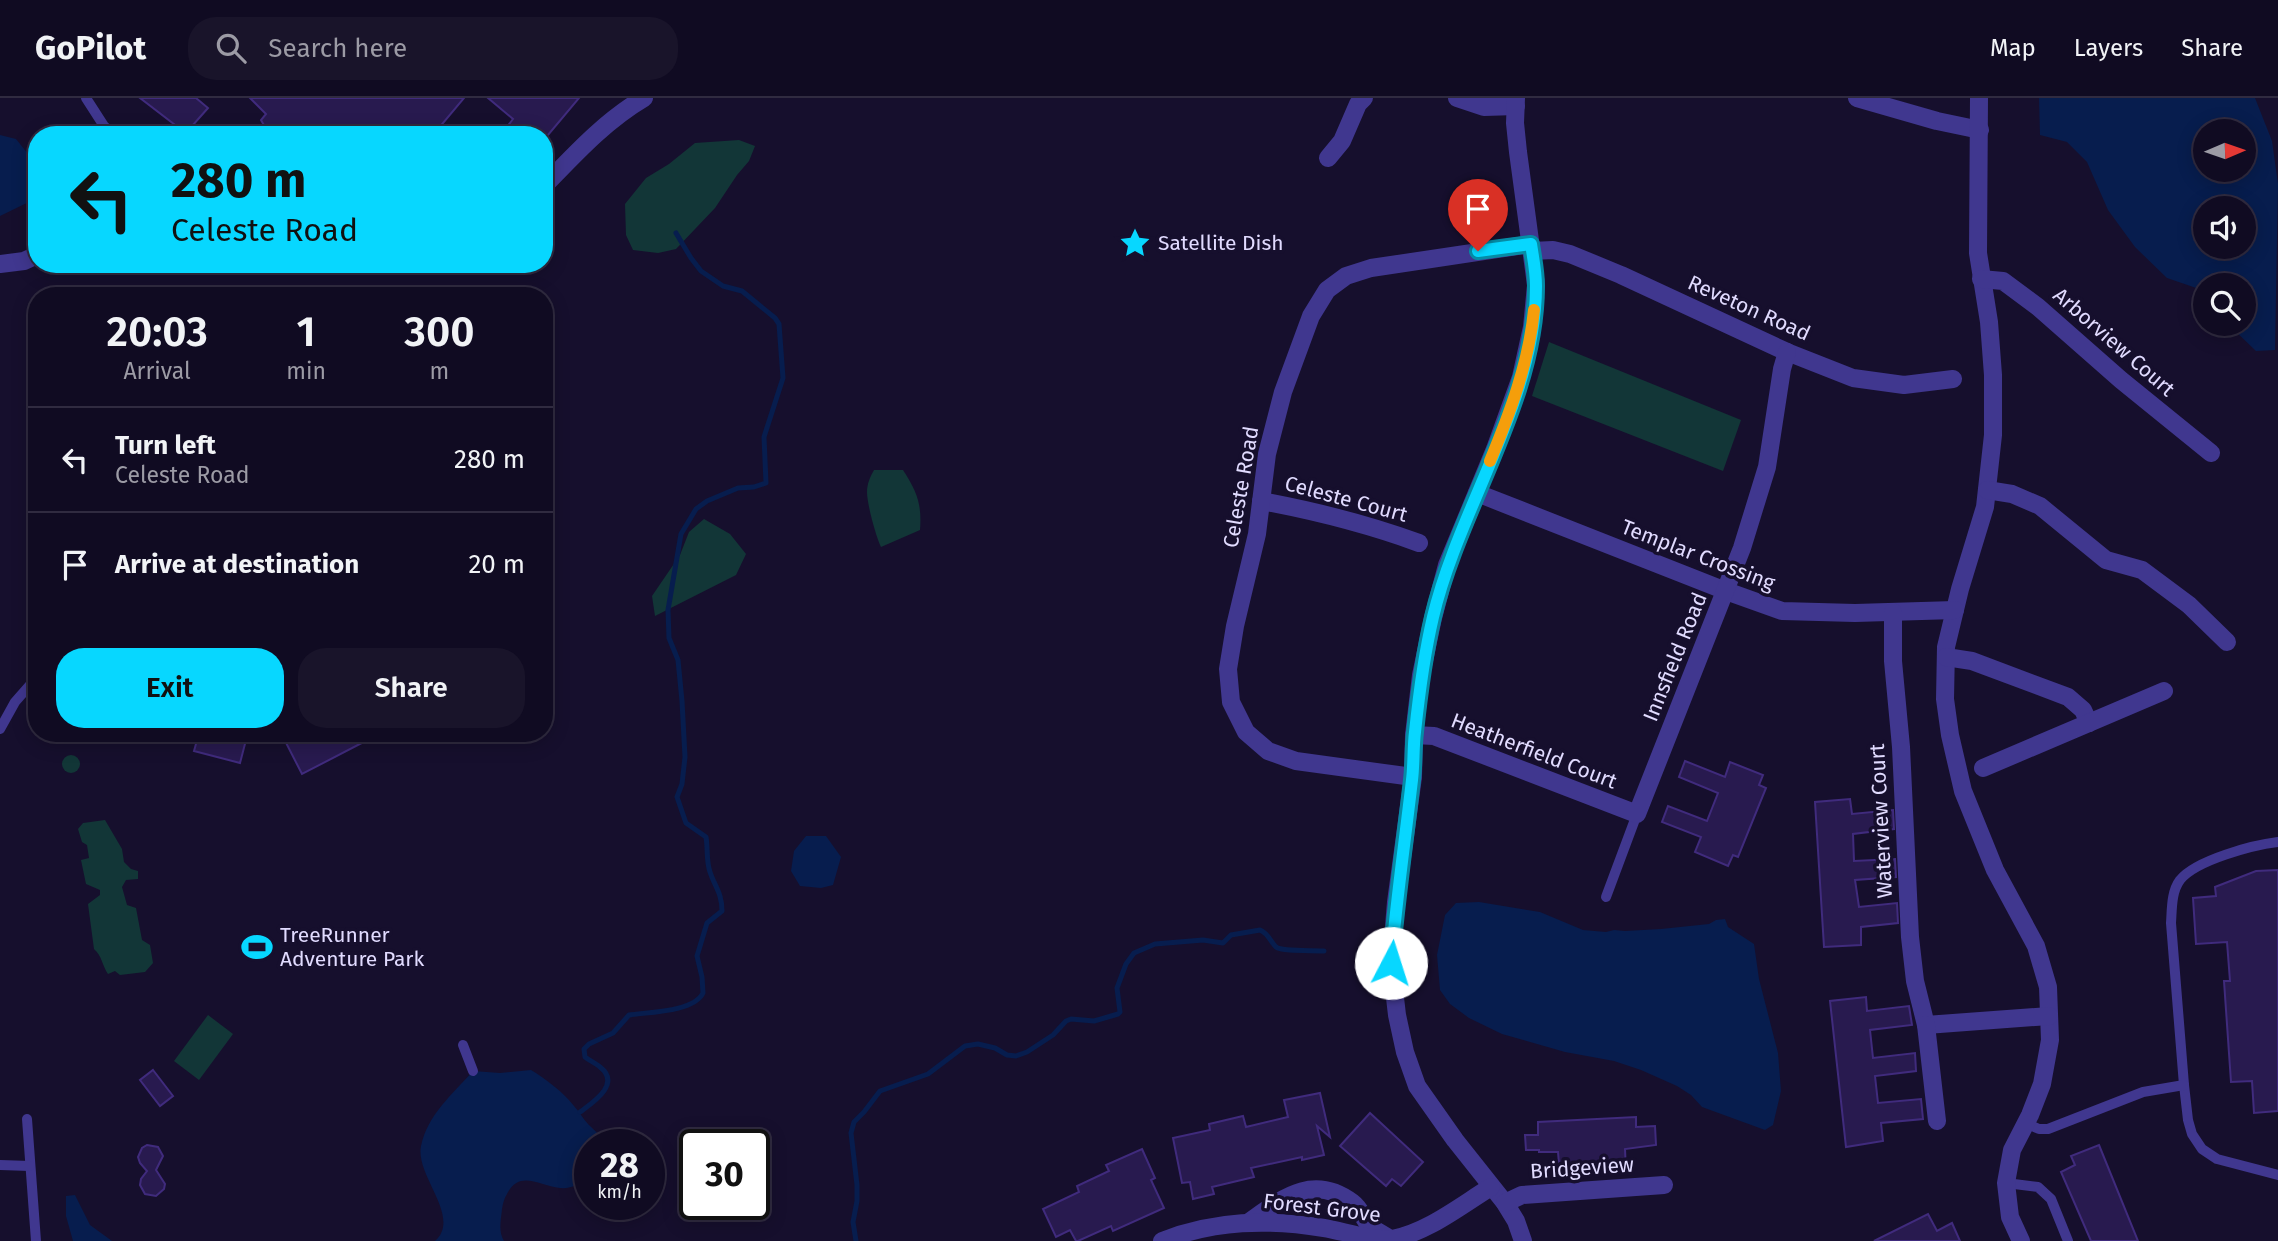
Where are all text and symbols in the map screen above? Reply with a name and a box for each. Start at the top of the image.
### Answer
search box [188,17,678,80]
text: GoPilot [35,28,146,68]
icon: search [212,29,250,67]
text: Search here [268,33,407,64]
text: Map [1990,34,2036,62]
text: Layers [2074,34,2143,62]
text: Share [2181,34,2243,62]
north arrow [2193,119,2256,182]
map controls [2193,119,2256,336]
text: 280 m [171,151,307,210]
icon: left [56,154,147,245]
pin [1448,179,1508,251]
icon: arrive [1459,190,1497,228]
button: sound [2193,196,2256,259]
text: Celeste Road [171,211,358,249]
place icon: Satellite Dish [1118,226,1152,260]
place label: Satellite Dish [1158,230,1284,256]
street label: Reveton Road [1684,269,1814,347]
button: search [2193,273,2256,336]
street label: Arborview Court [2048,282,2181,402]
text: 20:03 [106,307,208,357]
text: 1 [296,307,316,357]
text: 300 [404,307,475,357]
text: Arrival [123,357,191,385]
text: min [286,357,326,385]
text: m [430,357,449,385]
street label: Celeste Road [1218,424,1264,550]
text: Turn left [115,430,216,461]
icon: left [56,441,94,479]
text: 280 m [454,444,525,475]
text: Celeste Road [115,461,249,489]
street label: Celeste Court [1282,470,1411,528]
street label: Templar Crossing [1617,514,1779,596]
icon: arrive [56,546,94,584]
text: Arrive at destination [115,549,359,580]
text: 20 m [468,549,525,580]
street label: Innsfield Road [1637,589,1713,725]
button: Exit [56,648,284,728]
button: Share [298,648,525,728]
street label: Heatherfield Court [1447,707,1621,795]
street label: Waterview Court [1864,743,1898,899]
place label: TreeRunner Adventure Park [280,922,424,972]
position arrow [1354,926,1428,1000]
sports icon: TreeRunner Adventure Park [240,930,274,964]
speed limit sign: 30 [679,1129,770,1220]
text: 28 [600,1144,639,1186]
street label: Bridgeview [1529,1151,1635,1185]
text: km/h [597,1181,642,1203]
street label: Forest Grove [1262,1188,1382,1228]

